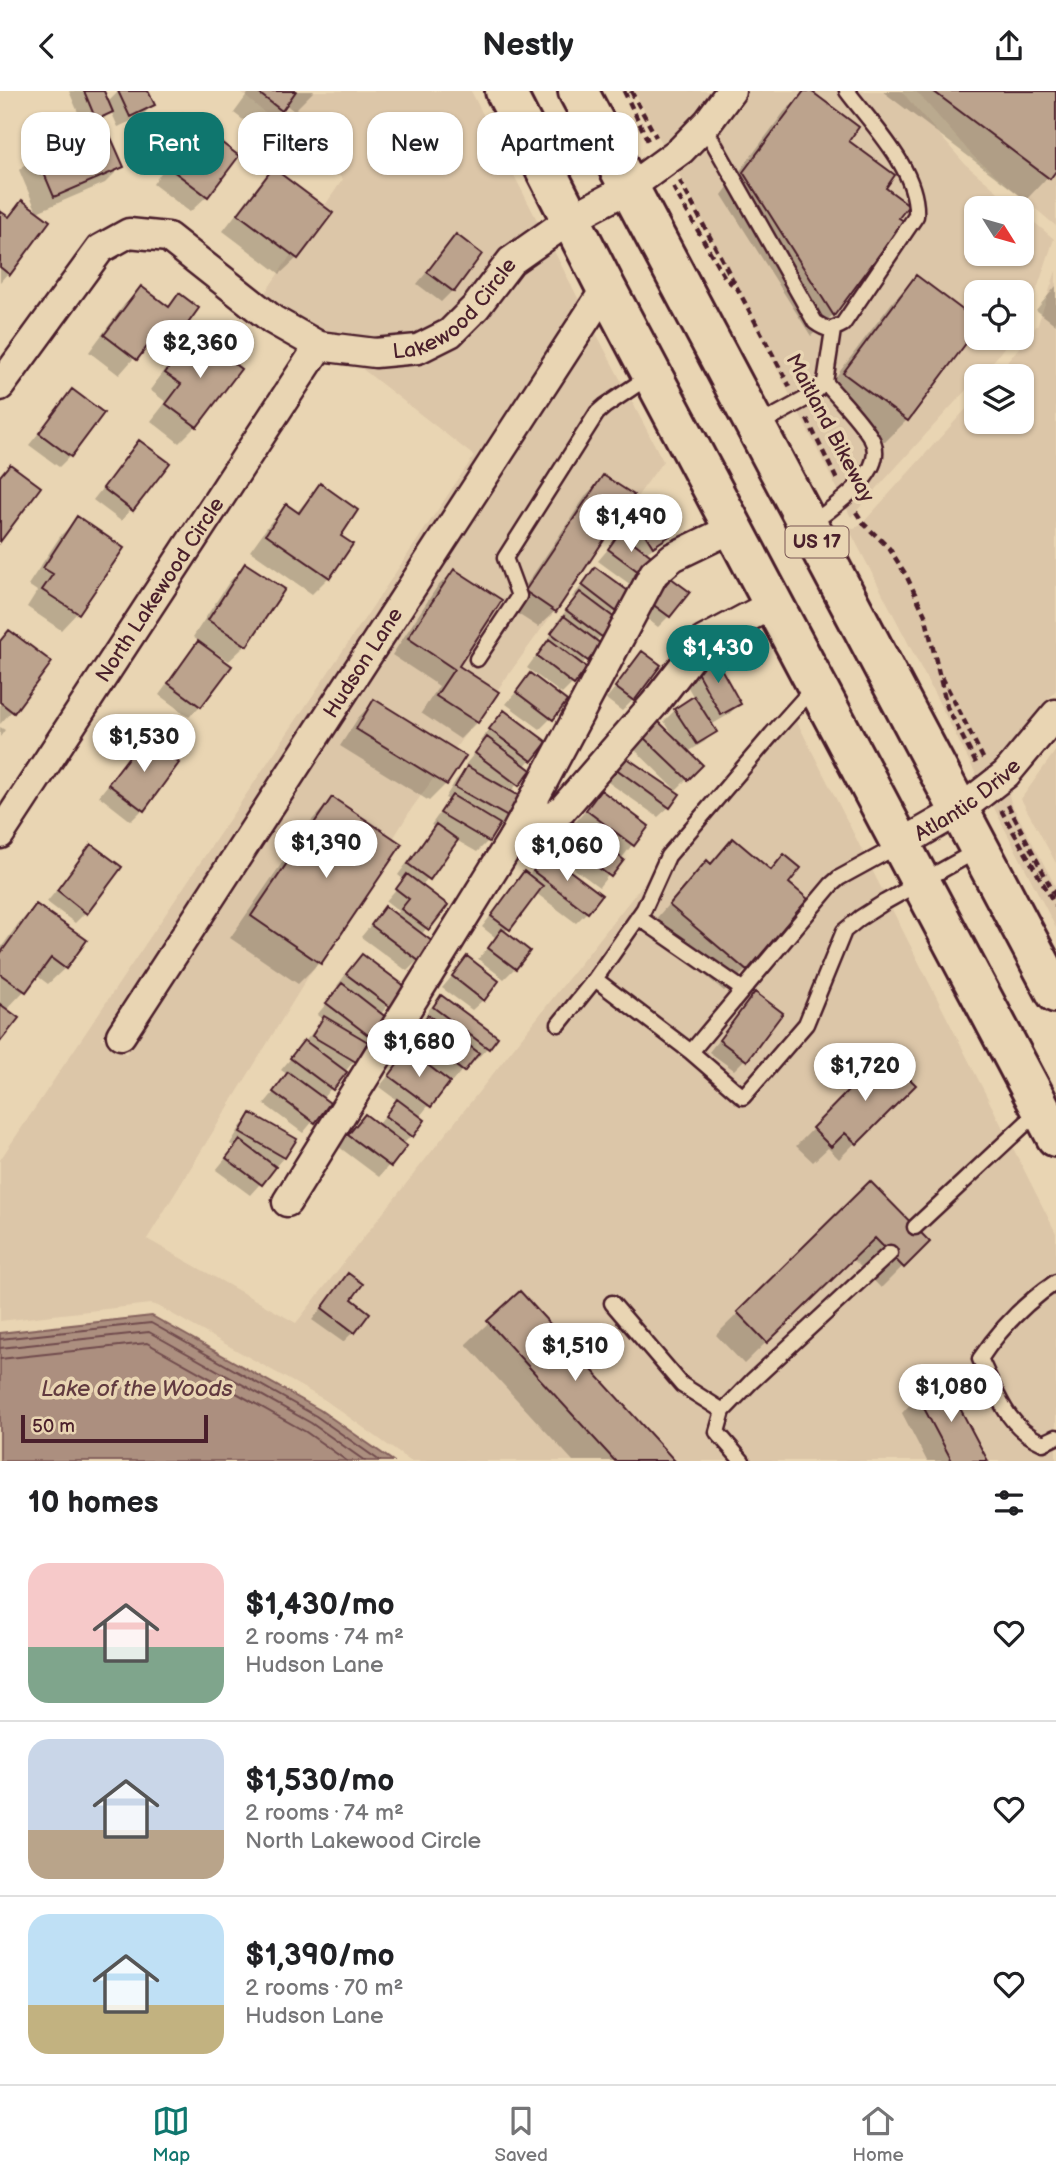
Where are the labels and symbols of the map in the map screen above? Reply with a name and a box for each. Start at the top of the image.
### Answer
north arrow [964,196,1034,266]
street label: Lakewood Circle [391,253,521,364]
pin: $2,360 [143,321,257,380]
street label: Maitland Bikeway [780,350,880,507]
street label: North Lakewood Circle [90,492,229,687]
pin: $1,490 [574,495,688,554]
road number: US 17 [786,527,848,557]
street label: Hudson Lane [318,603,408,723]
pin: $1,430 [661,625,775,685]
pin: $1,530 [87,715,201,774]
street label: Atlantic Drive [910,754,1026,846]
pin: $1,390 [269,821,383,880]
pin: $1,060 [510,823,624,883]
pin: $1,680 [362,1019,476,1079]
pin: $1,720 [808,1044,922,1103]
pin: $1,510 [518,1323,632,1383]
pin: $1,080 [894,1365,1008,1424]
water label: Lake of the Woods [41,1375,234,1403]
scale bar [21,1412,208,1444]

